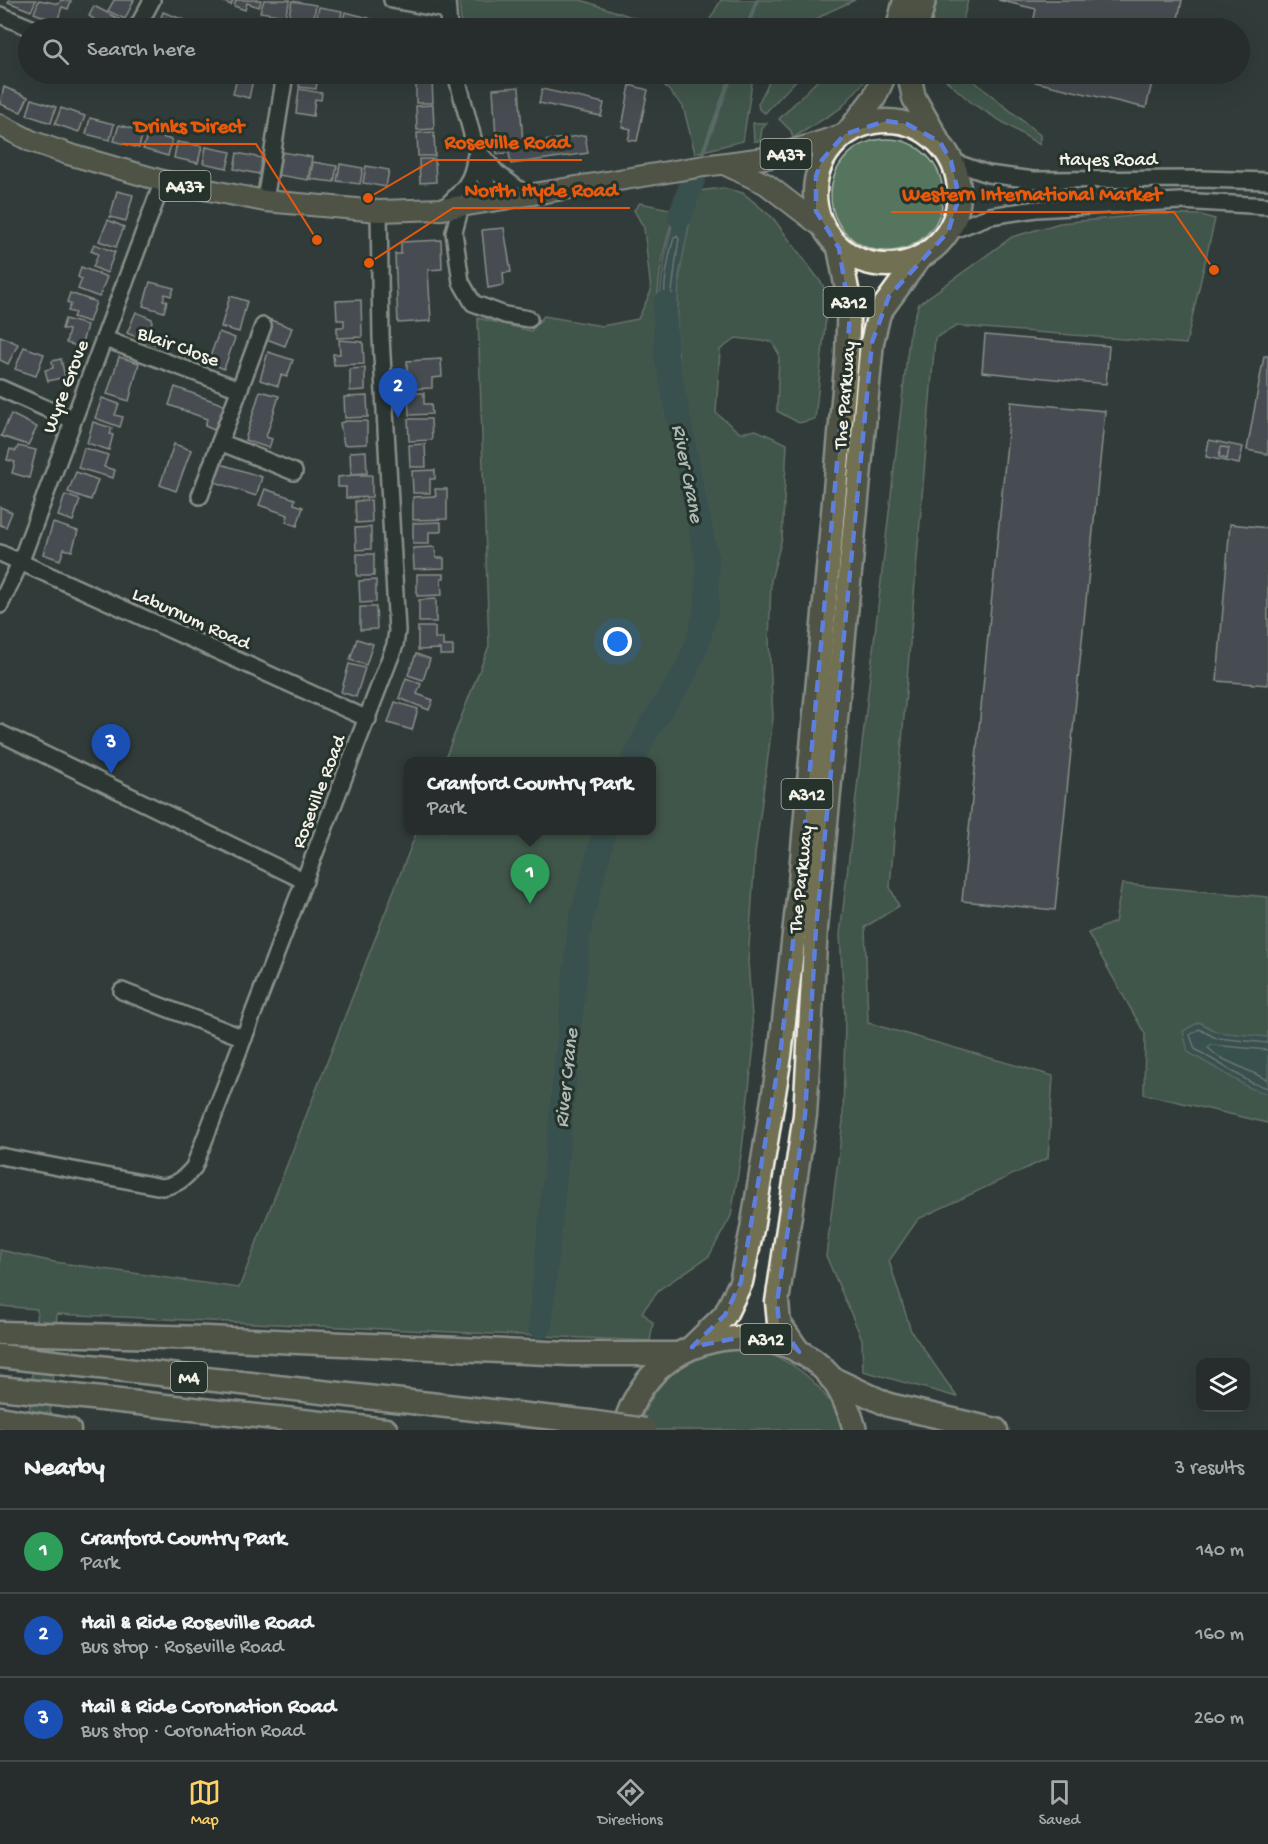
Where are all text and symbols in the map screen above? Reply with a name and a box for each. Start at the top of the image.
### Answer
search box [18,18,1250,84]
icon: search [39,35,72,68]
text: Search here [87,38,195,64]
callout: Drinks Direct [122,105,256,144]
text: Drinks Direct [132,116,246,141]
callout: Roseville Road [433,121,582,160]
text: Roseville Road [443,132,572,157]
road number: A437 [760,139,812,169]
street label: Hayes Road [1059,150,1160,173]
callout: North Hyde Road [453,169,630,208]
road number: A437 [160,171,210,201]
callout: Western International Market [891,173,1174,212]
text: North Hyde Road [464,180,620,205]
text: Western International Market [901,184,1164,209]
road number: A312 [824,287,874,317]
street label: Blair Close [133,323,222,374]
street label: Wyre Grove [39,337,96,437]
street label: The Parkway [830,340,863,451]
pin: 2 [378,368,418,418]
water label: River Crane [664,423,708,526]
street label: Laburnum Road [128,584,255,657]
your location [603,627,632,656]
pin: 3 [92,724,130,774]
street label: Roseville Road [288,730,353,852]
popup [404,757,656,835]
text: Cranford Country Park [427,772,633,798]
road number: A312 [782,779,832,809]
text: Park [427,798,465,821]
street label: The Parkway [785,824,820,935]
pin: 1 [510,854,550,904]
water label: River Crane [551,1027,586,1129]
road number: A312 [740,1324,792,1354]
map controls [1196,1358,1250,1412]
button: layers [1196,1358,1250,1412]
road number: M4 [171,1362,207,1392]
text: Nearby [24,1454,105,1485]
text: 3 results [1175,1458,1244,1481]
text: Cranford Country Park [81,1527,286,1553]
text: 1 [39,1540,48,1563]
text: 140 m [1196,1540,1244,1563]
text: Park [81,1553,119,1576]
text: Hail & Ride Roseville Road [81,1611,313,1637]
text: 2 [39,1624,48,1647]
text: 160 m [1195,1624,1244,1647]
text: Bus stop · Roseville Road [81,1637,283,1660]
text: Hail & Ride Coronation Road [81,1695,336,1721]
text: 3 [38,1708,49,1731]
text: 260 m [1194,1708,1244,1731]
text: Bus stop · Coronation Road [81,1721,304,1744]
tab: Map [188,1776,221,1831]
tab: Directions [597,1776,663,1831]
tab: Saved [1039,1776,1080,1831]

